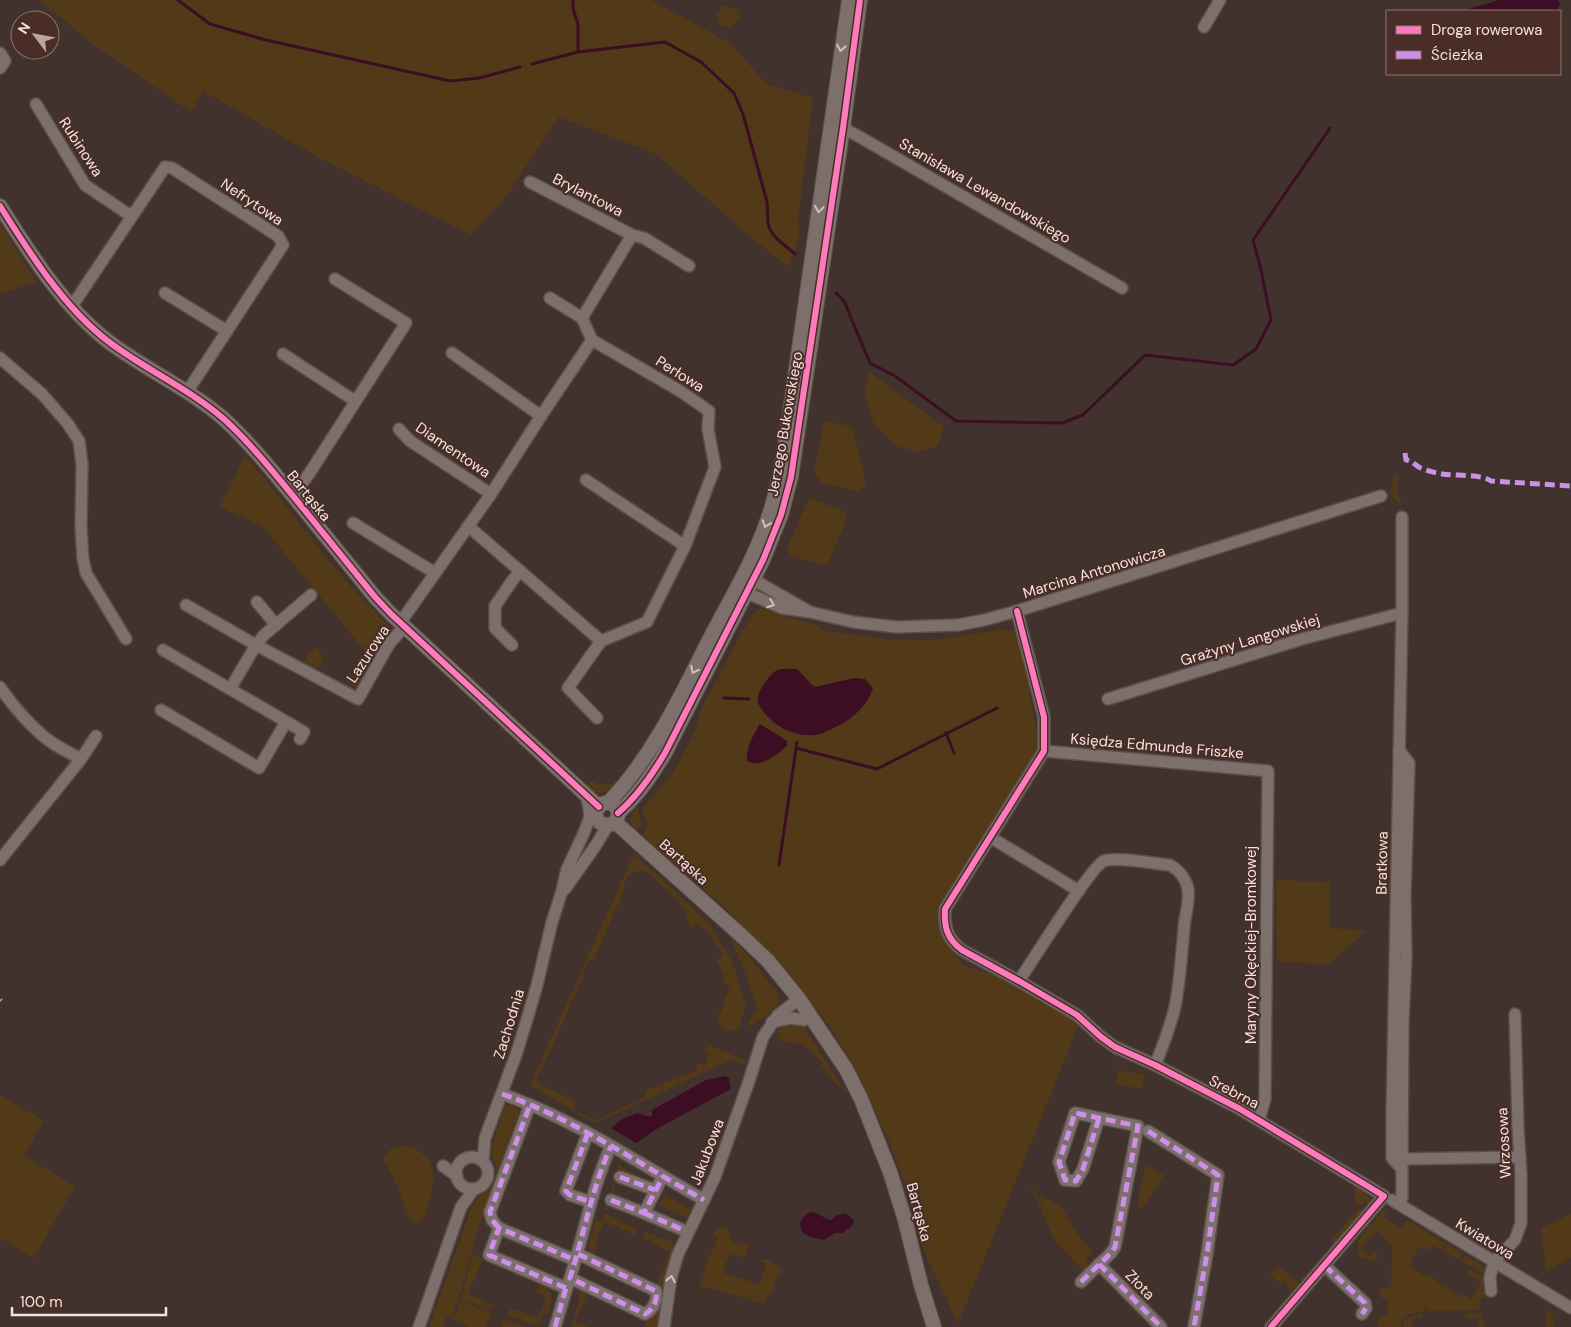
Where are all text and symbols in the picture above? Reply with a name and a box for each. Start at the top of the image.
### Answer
north arrow [10,10,60,60]
legend [1386,10,1561,75]
text: N [14,19,34,37]
text: Droga rowerowa [1431,20,1542,40]
one-way arrow [837,44,847,53]
text: Ścieżka [1431,45,1483,65]
street label: Rubinowa [54,113,108,181]
street label: Stanisława Lewandowskiego [896,134,1074,248]
street label: Brylantowa [549,169,627,221]
street label: Nefrytowa [217,174,287,230]
one-way arrow [814,205,824,213]
street label: Jerzego Bukowskiego [762,350,808,498]
street label: Perłowa [652,351,708,397]
street label: Diamentowa [412,418,494,482]
street label: Bartąska [282,466,336,526]
one-way arrow [762,519,772,528]
street label: Marcina Antonowicza [1020,541,1168,603]
one-way arrow [766,598,774,608]
street label: Grażyny Langowskiej [1178,609,1322,671]
street label: Lazurowa [342,621,394,687]
one-way arrow [690,665,700,674]
street label: Księdza Edmunda Friszke [1070,728,1244,764]
street label: Bratkowa [1371,831,1393,895]
street label: Bartąska [655,834,713,890]
street label: Maryny Okęckiej-Bromkowej [1241,846,1261,1044]
street label: Zachodnia [489,987,529,1061]
street label: Srebrna [1205,1070,1263,1114]
street label: Wrzosowa [1492,1107,1516,1179]
street label: Jakubowa [685,1116,729,1188]
street label: Bartąska [902,1180,936,1244]
street label: Kwiatowa [1452,1214,1518,1264]
street label: Złota [1121,1266,1159,1304]
one-way arrow [666,1274,676,1283]
scale bar [12,1284,166,1316]
text: 100 m [20,1292,63,1312]

